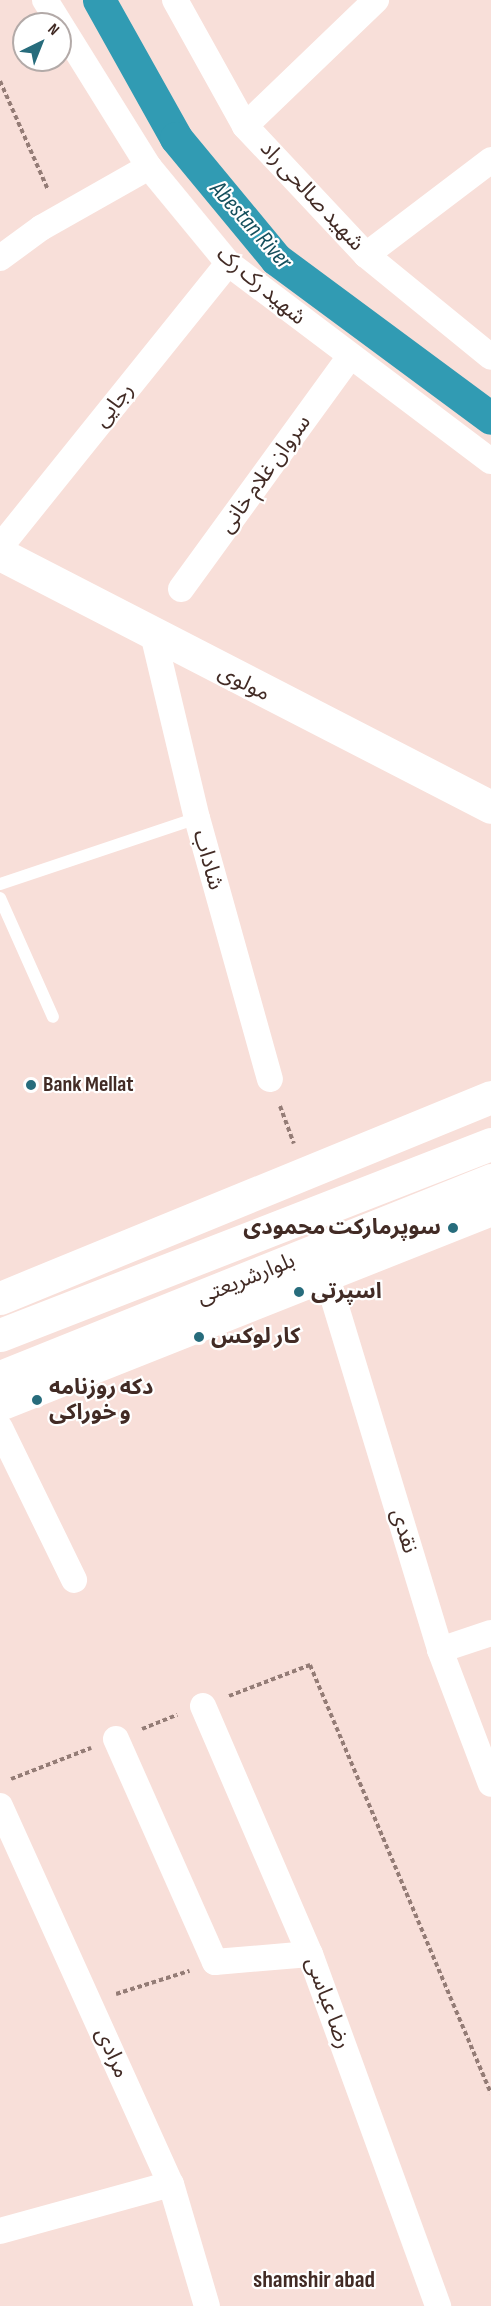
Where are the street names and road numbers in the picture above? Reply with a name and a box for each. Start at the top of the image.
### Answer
street label: شهید صالحی راد [254,136,370,256]
street label: شهید رک رک [211,241,311,331]
street label: رجایی [88,378,140,432]
street label: سروان غلام خانی [213,410,317,538]
street label: مولوی [214,659,274,707]
street label: شاداب [187,827,229,893]
street label: بلوارشریعتی [193,1247,299,1311]
street label: نقدی [385,1506,423,1556]
street label: رضا عباسی [299,1954,357,2052]
street label: مرادی [89,2024,135,2082]

